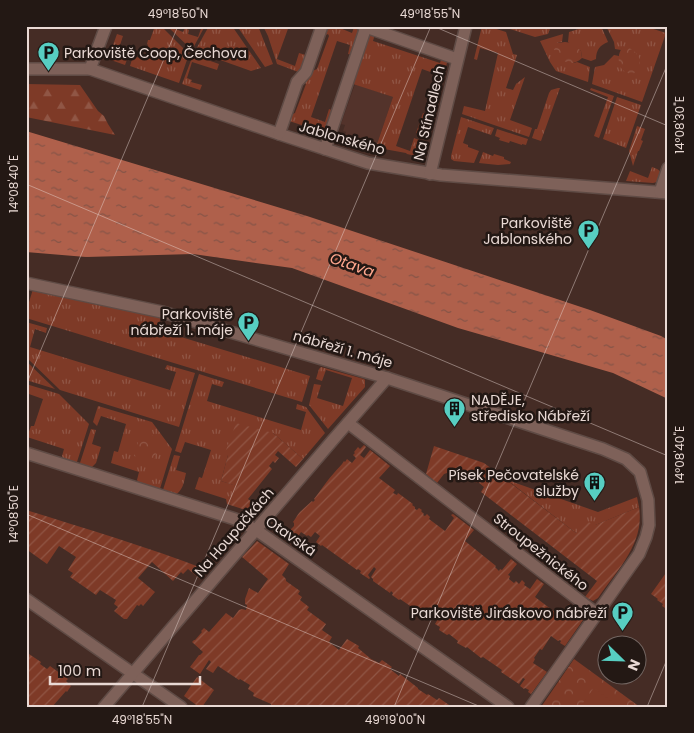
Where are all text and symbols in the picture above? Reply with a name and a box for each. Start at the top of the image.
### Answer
text: 49°18'50"N [148,5,208,22]
text: 49°18'55"N [400,5,460,22]
parking icon: Parkoviště Coop, Čechova [36,41,60,72]
place label: Parkoviště Coop, Čechova [64,43,247,63]
street label: Na Stínadlech [408,63,450,163]
text: 14°08'30"E [671,96,688,154]
street label: Jablonského [297,116,387,160]
text: 14°08'40"E [5,155,22,213]
place label: Parkoviště Jablonského [483,213,572,249]
parking icon: Parkoviště Jablonského [576,219,600,250]
water label: Otava [327,247,377,282]
place label: Parkoviště nábřeží 1. máje [130,304,233,340]
parking icon: Parkoviště nábřeží 1. máje [237,310,261,341]
street label: nábřeží 1. máje [291,325,395,373]
place label: NADĚJE, středisko Nábřeží [471,390,590,426]
building icon: NADĚJE, středisko Nábřeží [443,396,467,427]
text: 14°08'40"E [671,426,688,484]
place label: Písek Pečovatelské služby [449,465,579,501]
building icon: Písek Pečovatelské služby [583,471,607,502]
street label: Na Houpačkách [190,483,278,581]
text: 14°08'50"E [5,485,22,543]
street label: Stroupežnického [489,509,593,596]
street label: Otavská [262,511,320,561]
parking icon: Parkoviště Jiráskovo nábřeží [611,601,635,632]
place label: Parkoviště Jiráskovo nábřeží [411,603,608,623]
north arrow [596,636,646,686]
scale bar [50,653,200,685]
text: N [623,656,645,674]
text: 100 m [58,660,101,681]
text: 49°18'55"N [112,711,172,728]
text: 49°19'00"N [365,711,425,728]

